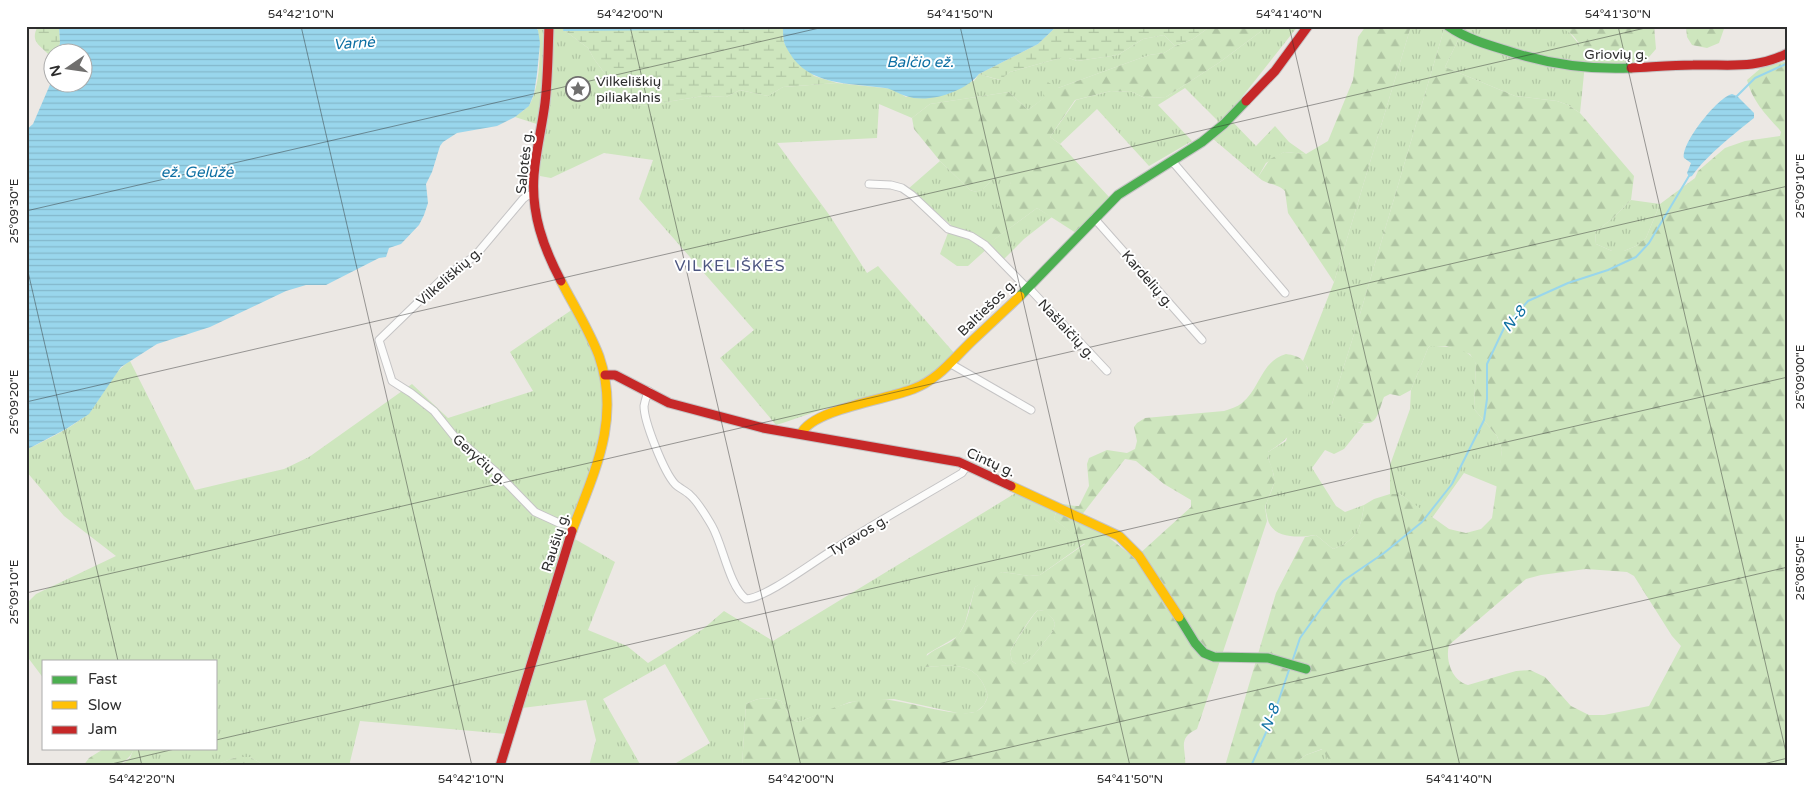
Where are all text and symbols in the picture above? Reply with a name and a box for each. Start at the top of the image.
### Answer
text: 54°42'10"N [268,7,334,21]
text: 54°42'00"N [597,7,663,21]
text: 54°41'50"N [927,7,993,21]
text: 54°41'40"N [1256,7,1322,21]
text: 54°41'30"N [1585,7,1651,21]
water label: Varnė [333,32,377,53]
north arrow [42,42,92,92]
street label: Griovių g. [1584,46,1648,63]
water label: Balčio ež. [886,53,954,71]
text: N [46,63,65,78]
place label: Vilkeliškių piliakalnis [596,73,661,106]
place icon: Vilkeliškių piliakalnis [565,76,591,102]
street label: Salotės g. [513,129,536,195]
text: 25°09'10"E [1793,153,1807,218]
water label: ež. Gelūžė [161,163,235,181]
text: 25°09'30"E [7,178,21,243]
street label: Vilkeliškių g. [413,243,486,310]
street label: Kardelių g. [1118,247,1177,312]
district label: VILKELIŠKĖS [674,256,786,276]
street label: Baltiešos g. [954,275,1021,340]
street label: Našlaičių g. [1034,296,1099,363]
water label: N-8 [1498,301,1531,335]
text: 25°09'00"E [1793,344,1807,409]
text: 25°09'20"E [7,369,21,434]
street label: Geryčių g. [449,431,510,488]
street label: Cintų g. [964,444,1018,481]
street label: Raušių g. [538,510,573,574]
street label: Tyravos g. [825,511,891,560]
text: 25°08'50"E [1793,535,1807,600]
text: 25°09'10"E [7,559,21,624]
legend [42,660,218,750]
text: Fast [88,670,118,688]
text: Slow [88,696,122,714]
water label: N-8 [1256,700,1284,734]
text: Jam [88,720,117,738]
text: 54°42'20"N [109,772,175,786]
text: 54°42'10"N [438,772,504,786]
text: 54°42'00"N [768,772,834,786]
text: 54°41'50"N [1097,772,1163,786]
text: 54°41'40"N [1426,772,1492,786]

